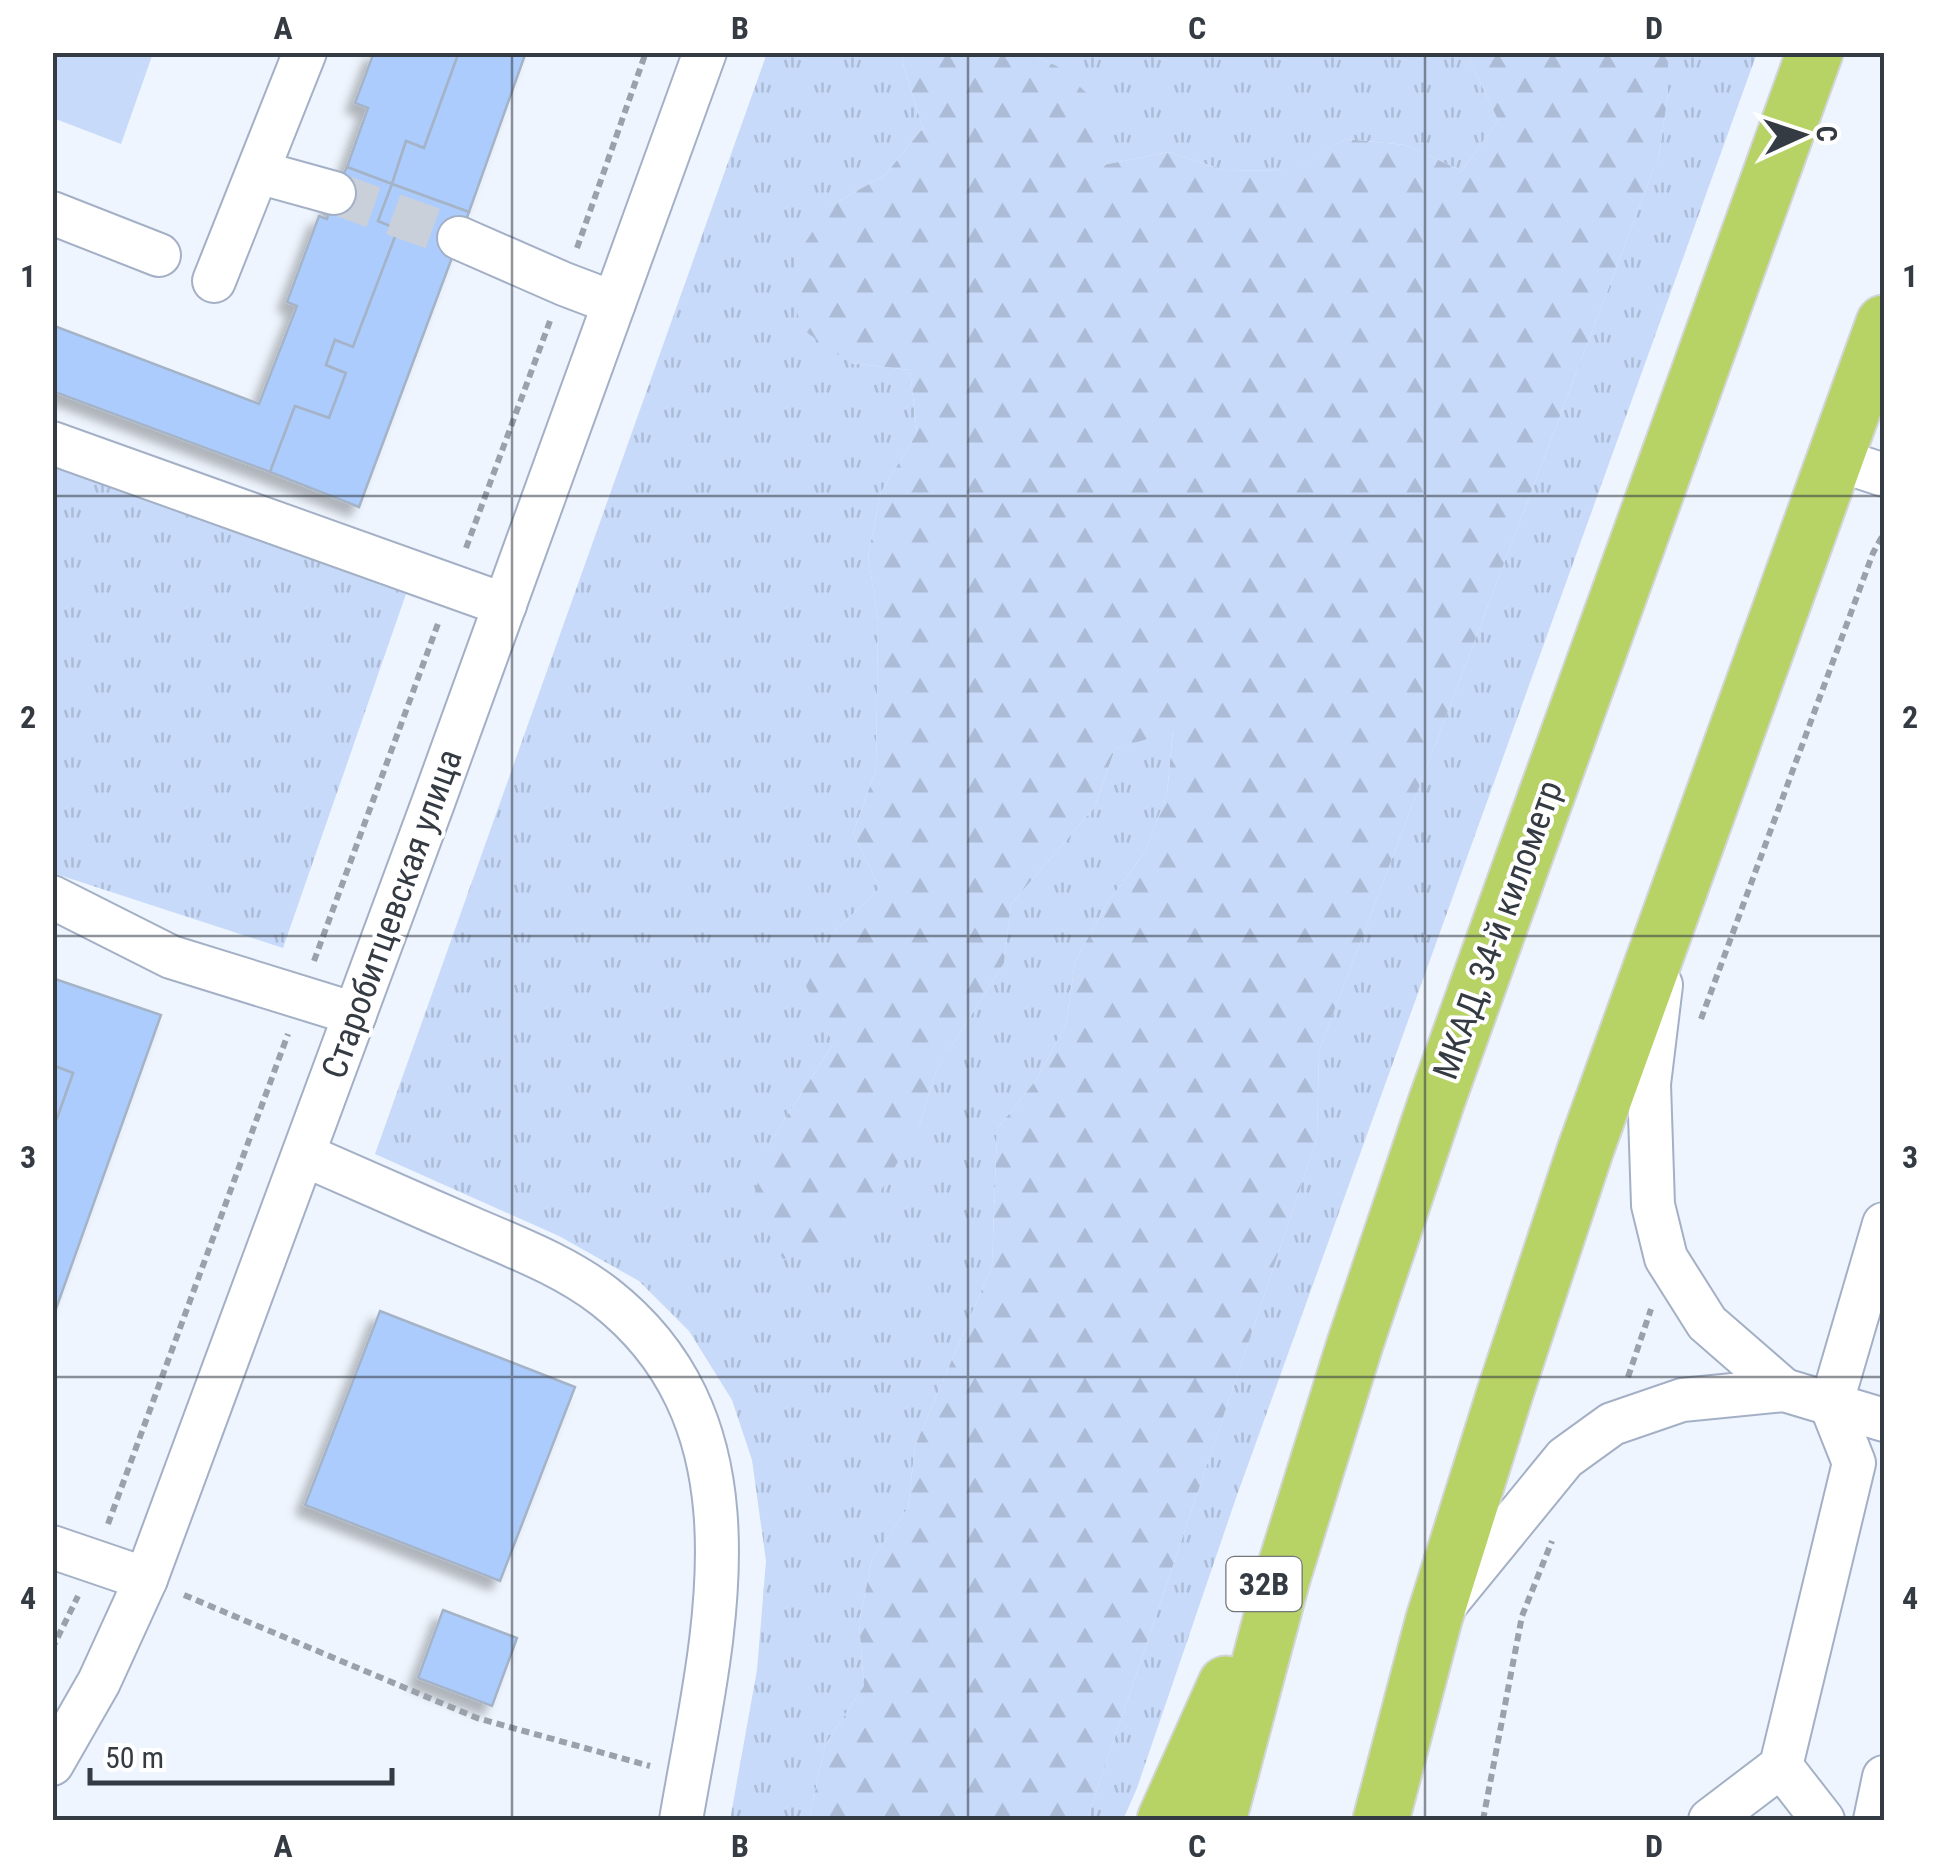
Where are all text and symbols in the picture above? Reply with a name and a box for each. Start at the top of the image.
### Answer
text: A [273,9,293,47]
text: B [731,9,749,47]
text: C [1188,9,1206,47]
text: D [1645,9,1663,47]
north arrow [1752,85,1852,185]
text: С [1810,125,1843,143]
text: 1 [20,257,36,295]
text: 1 [1902,257,1918,295]
text: 2 [20,698,36,736]
text: 2 [1902,698,1918,736]
street label: Старобитцевская улица [313,744,471,1084]
street label: МКАД, 34-й километр [1425,775,1571,1085]
text: 3 [20,1138,36,1176]
text: 3 [1902,1138,1918,1176]
road number: 32B [1226,1557,1302,1611]
text: 4 [20,1579,36,1617]
text: 4 [1902,1579,1918,1617]
scale bar [90,1723,392,1785]
text: 50 m [105,1740,164,1775]
text: A [273,1827,293,1865]
text: B [731,1827,749,1865]
text: C [1188,1827,1206,1865]
text: D [1645,1827,1663,1865]

